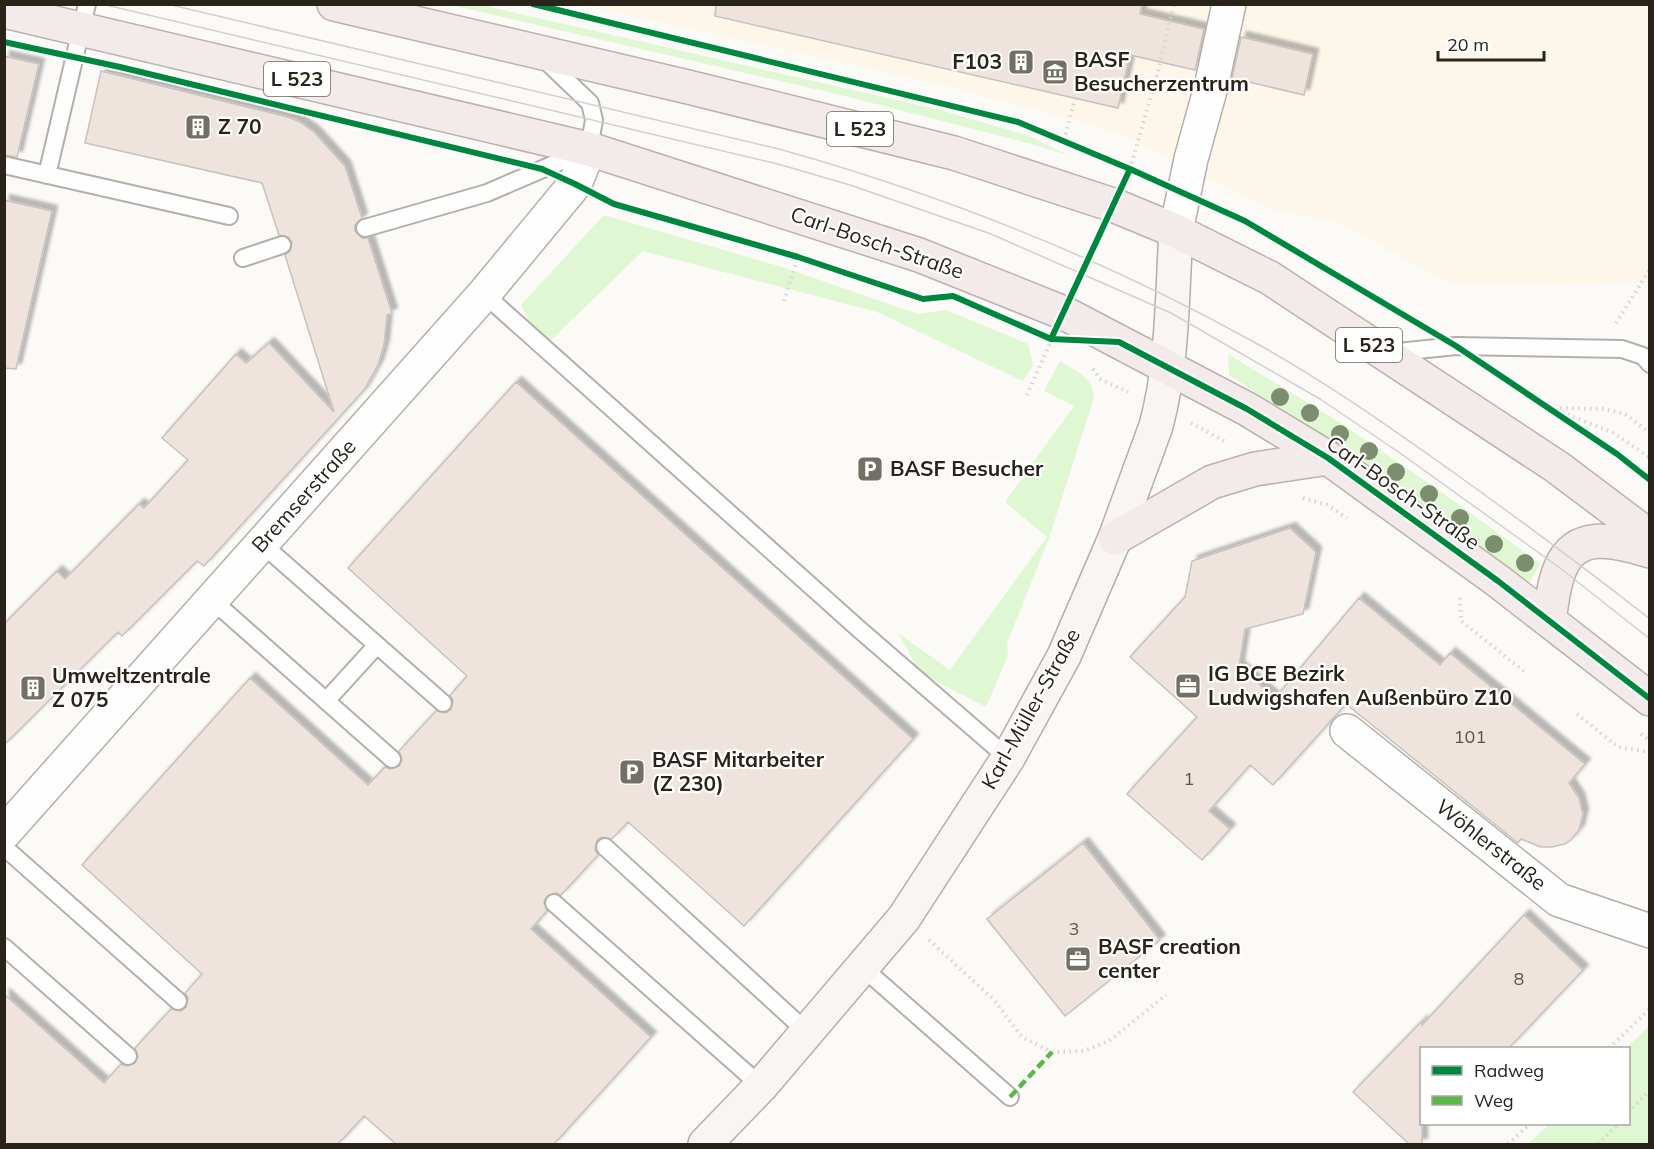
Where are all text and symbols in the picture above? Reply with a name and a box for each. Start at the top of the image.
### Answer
scale bar [1438,24,1544,62]
text: 20 m [1447,33,1489,56]
place label: BASF Besucherzentrum [1074,46,1249,96]
building icon: F103 [1006,47,1036,77]
place label: F103 [952,48,1002,74]
museum icon: BASF Besucherzentrum [1040,57,1070,87]
road number: L 523 [264,62,330,96]
building icon: Z 70 [183,112,213,142]
road number: L 523 [827,112,893,146]
place label: Z 70 [218,113,262,139]
street label: Carl-Bosch-Straße [787,200,967,284]
road number: L 523 [1336,328,1402,362]
street label: Carl-Bosch-Straße [1322,429,1485,555]
street label: Bremserstraße [246,433,361,557]
parking icon: BASF Besucher [855,454,885,484]
place label: BASF Besucher [890,455,1044,481]
street label: Karl-Müller-Straße [975,623,1085,794]
place label: IG BCE Bezirk Ludwigshafen Außenbüro Z10 [1208,660,1512,710]
place label: Umweltzentrale Z 075 [52,662,211,712]
office icon: IG BCE Bezirk Ludwigshafen Außenbüro Z10 [1173,671,1203,701]
building icon: Umweltzentrale Z 075 [18,673,48,703]
house number: 101 [1454,725,1486,748]
place label: BASF Mitarbeiter (Z 230) [652,746,825,796]
parking icon: BASF Mitarbeiter (Z 230) [617,757,647,787]
house number: 1 [1184,767,1194,790]
street label: Wöhlerstraße [1431,793,1552,895]
house number: 3 [1069,917,1079,940]
place label: BASF creation center [1098,933,1241,983]
office icon: BASF creation center [1063,944,1093,974]
house number: 8 [1514,967,1524,990]
legend [1420,1047,1630,1125]
text: Radweg [1474,1059,1544,1082]
text: Weg [1474,1089,1514,1112]

